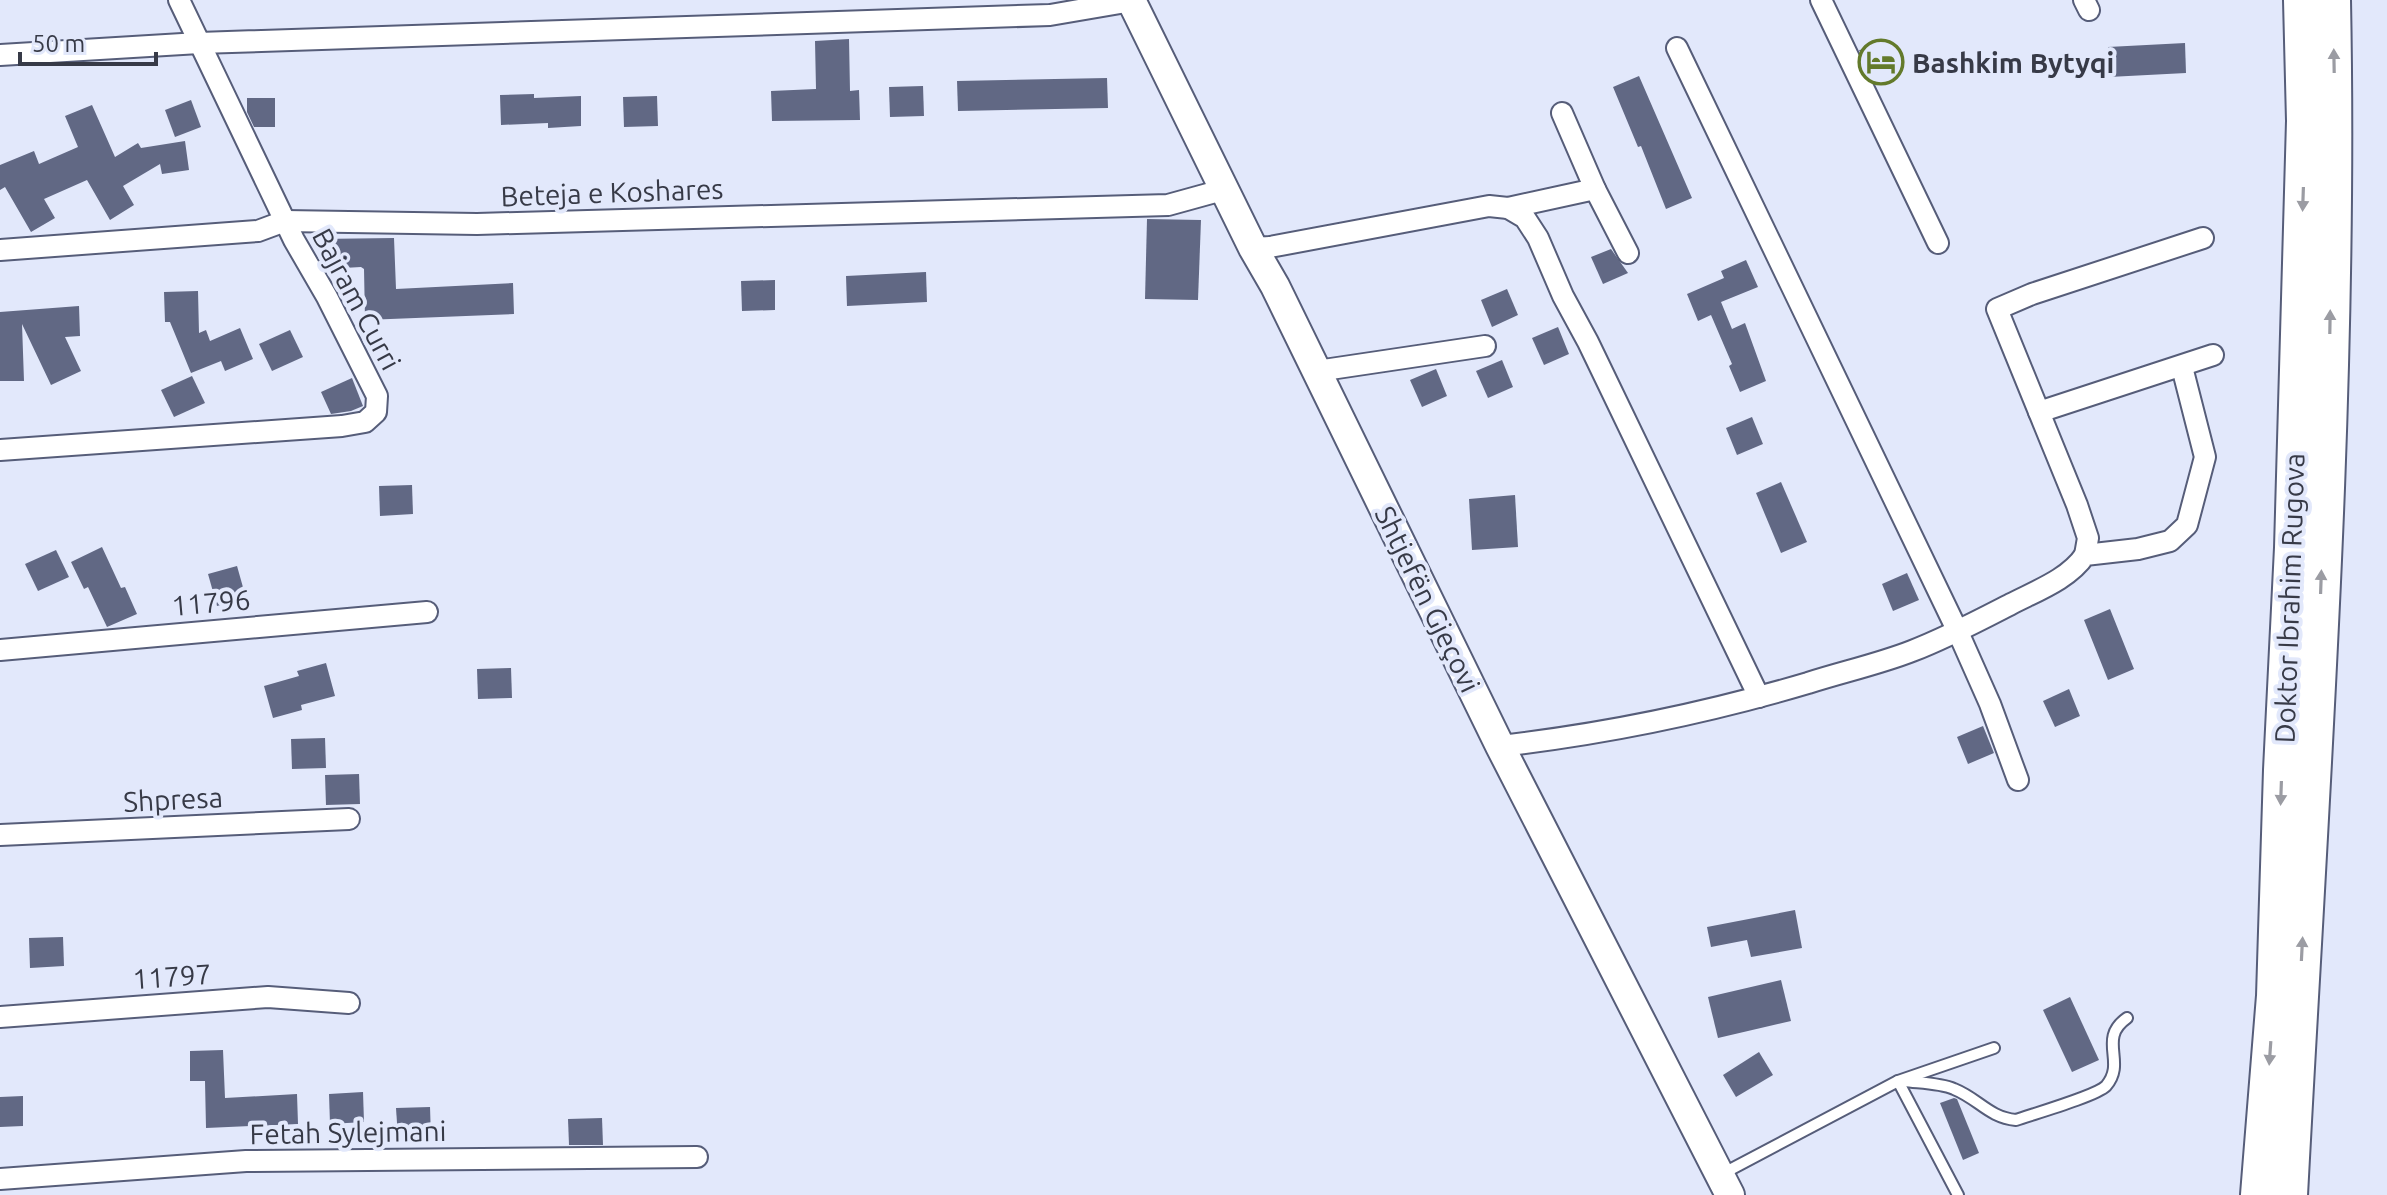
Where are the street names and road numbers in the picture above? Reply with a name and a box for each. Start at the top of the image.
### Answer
street label: Beteja e Koshares [500,173,724,211]
street label: Bajram Curri [307,223,407,375]
street label: Doktor Ibrahim Rugova [2268,452,2310,744]
street label: Shtjefën Gjeçovi [1370,501,1486,697]
street label: 11796 [170,583,252,621]
street label: Shpresa [122,781,224,817]
street label: 11797 [132,958,212,994]
street label: Fetah Sylejmani [249,1115,447,1149]

